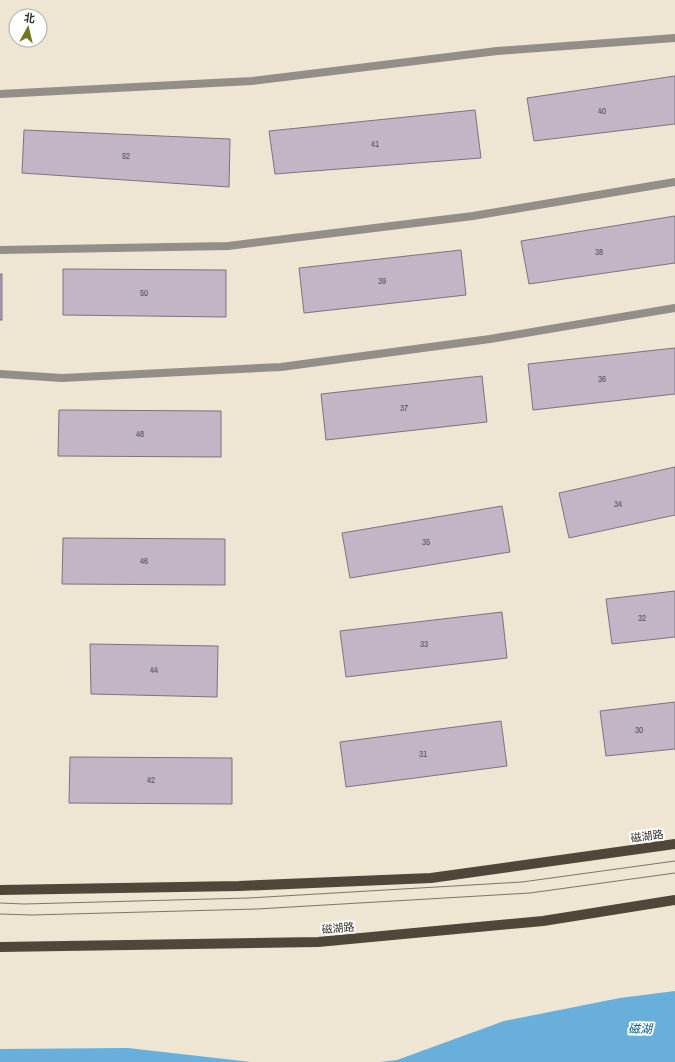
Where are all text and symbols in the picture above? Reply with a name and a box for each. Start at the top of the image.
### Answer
north arrow [8,8,48,48]
text: 北 [23,10,36,26]
house number: 40 [598,105,606,117]
house number: 41 [371,138,379,150]
house number: 52 [122,150,130,162]
house number: 38 [595,246,603,258]
house number: 39 [378,275,386,287]
house number: 50 [140,287,148,299]
house number: 36 [598,373,606,385]
house number: 37 [400,402,408,414]
house number: 48 [136,428,144,440]
house number: 34 [614,498,622,510]
house number: 35 [422,536,430,548]
house number: 46 [140,555,148,567]
house number: 32 [638,612,646,624]
house number: 33 [420,638,428,650]
house number: 44 [150,664,158,676]
house number: 30 [635,724,643,736]
house number: 31 [419,748,427,760]
house number: 42 [147,774,155,786]
street label: 磁湖路 [630,827,664,845]
street label: 磁湖路 [321,920,355,936]
water label: 磁湖 [628,1021,654,1037]

